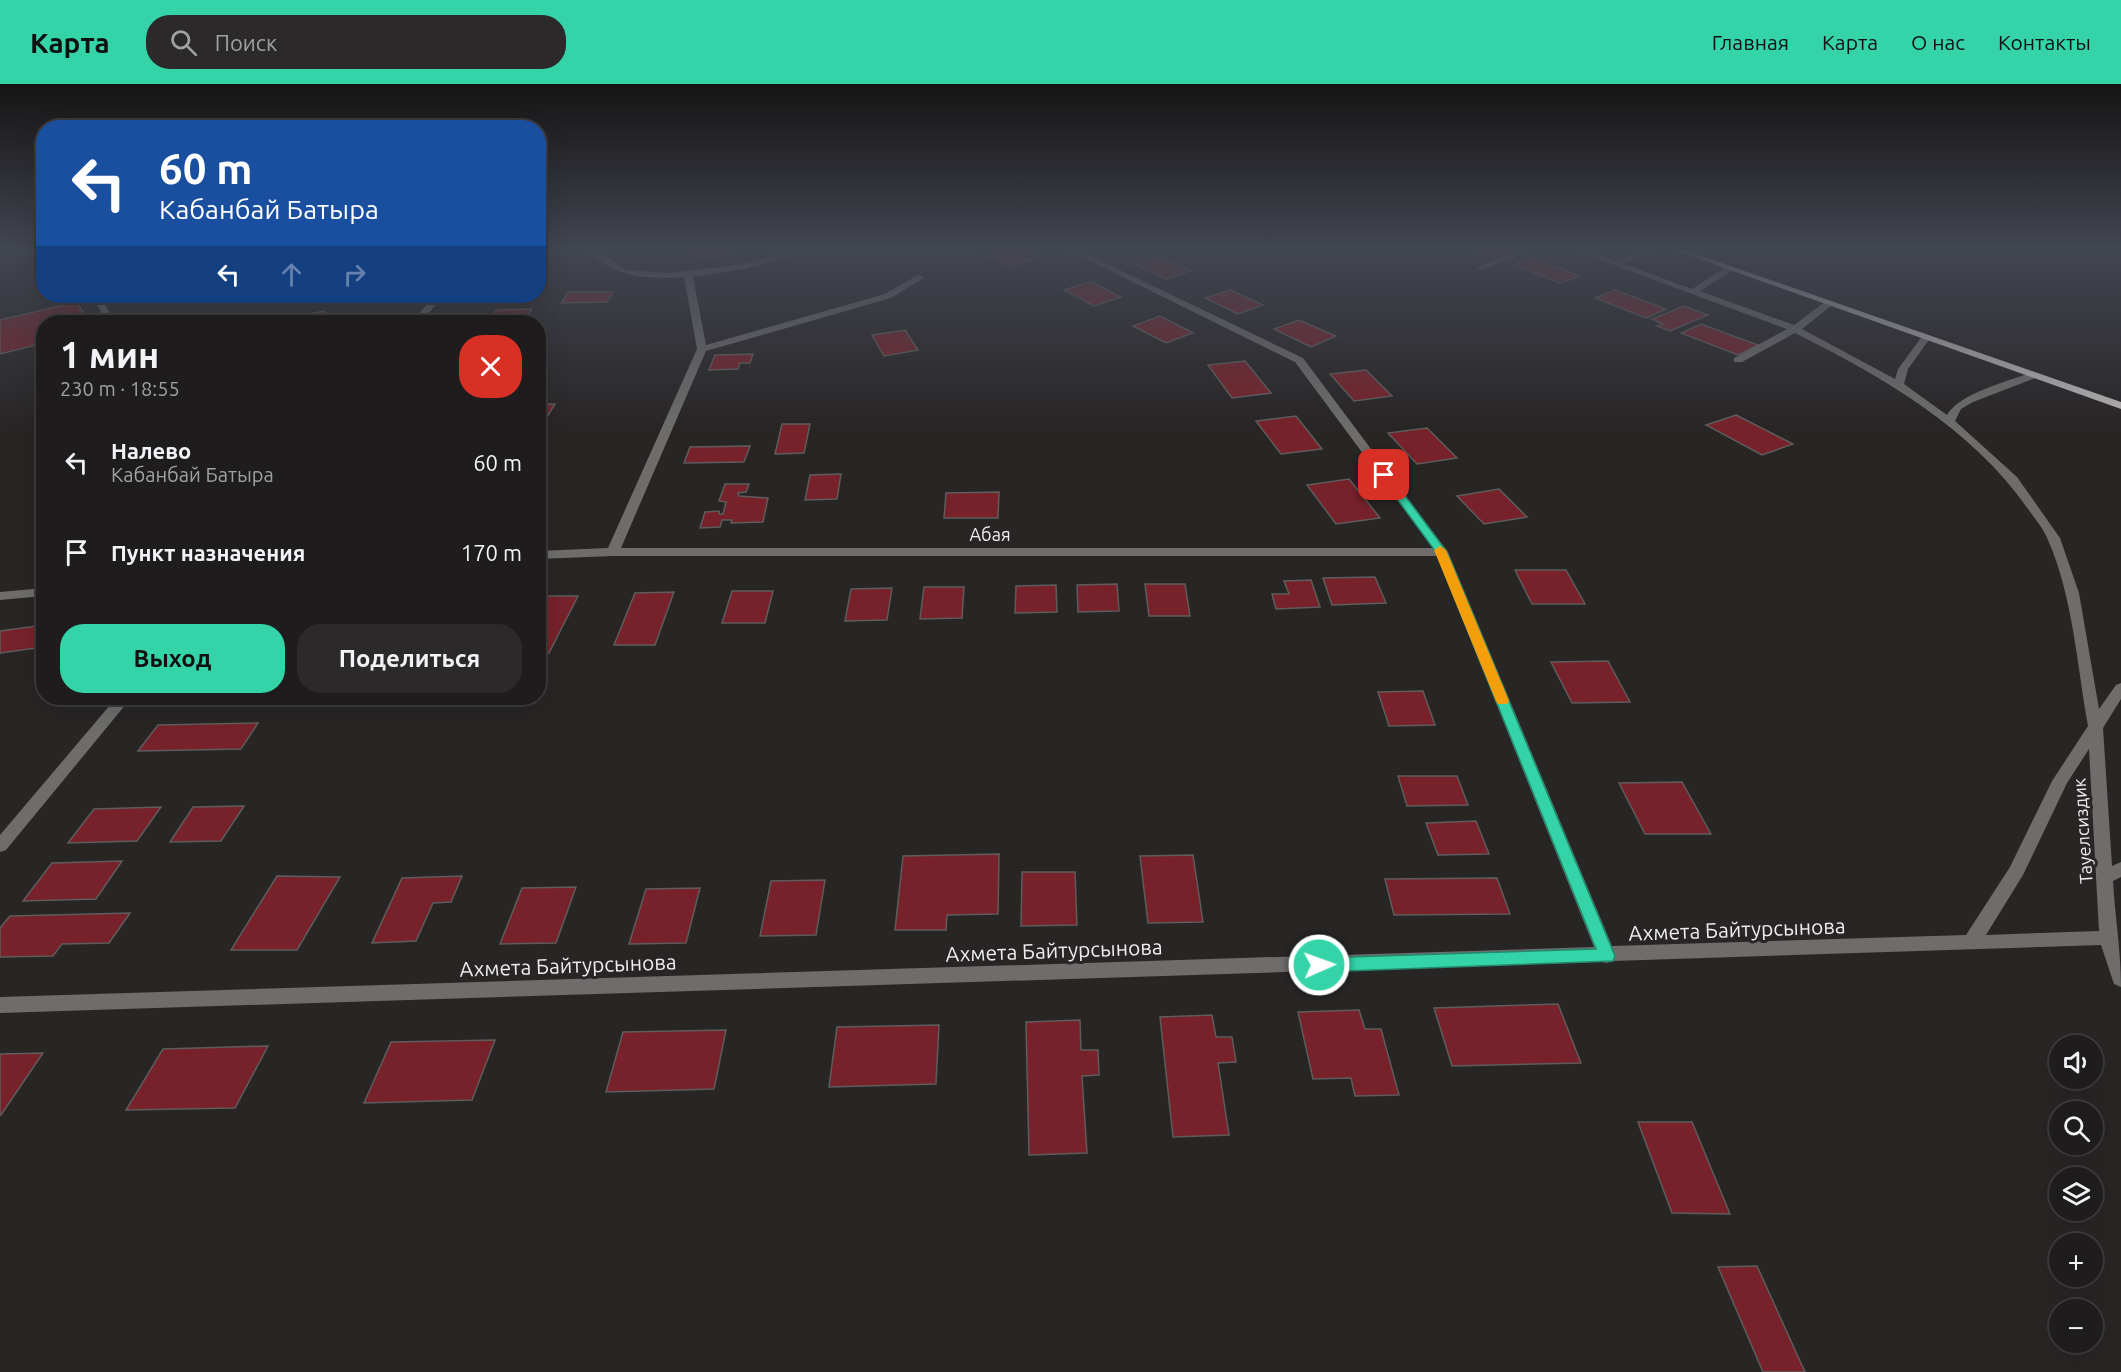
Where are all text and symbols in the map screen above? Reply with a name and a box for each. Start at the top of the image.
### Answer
search box [146,15,566,69]
icon: search [167,26,200,59]
text: Карта [30,27,110,58]
text: Поиск [215,30,277,55]
text: Главная [1712,30,1789,54]
text: Карта [1822,30,1878,54]
text: О нас [1911,30,1965,54]
text: Контакты [1998,30,2091,54]
icon: left [60,144,138,222]
text: 60 m [159,145,253,192]
text: Кабанбай Батыра [159,194,379,224]
icon: left [212,258,245,291]
icon: ahead [275,258,308,291]
icon: right [338,258,371,291]
text: 1 мин [60,334,159,375]
button: close [459,335,522,398]
text: 230 m · 18:55 [60,377,180,400]
text: Налево [111,438,191,463]
icon: left [60,446,93,479]
pin [1358,449,1409,500]
text: 60 m [473,450,522,475]
icon: arrive [1367,458,1400,491]
text: Кабанбай Батыра [111,463,274,486]
street label: Абая [969,524,1011,544]
icon: arrive [60,536,93,569]
text: Пункт назначения [111,540,305,565]
text: 170 m [461,540,522,565]
button: Выход [60,624,285,693]
button: Поделиться [297,624,522,693]
street label: Тауелсиздик [2068,778,2096,884]
street label: Ахмета Байтурсынова [1628,913,1846,945]
position arrow [1287,933,1351,997]
street label: Ахмета Байтурсынова [945,934,1163,966]
street label: Ахмета Байтурсынова [459,949,677,981]
map controls [2049,1035,2103,1353]
button: sound [2049,1035,2103,1089]
button: search [2049,1101,2103,1155]
button: layers [2049,1167,2103,1221]
button: + [2049,1233,2103,1287]
button: − [2049,1299,2103,1353]

